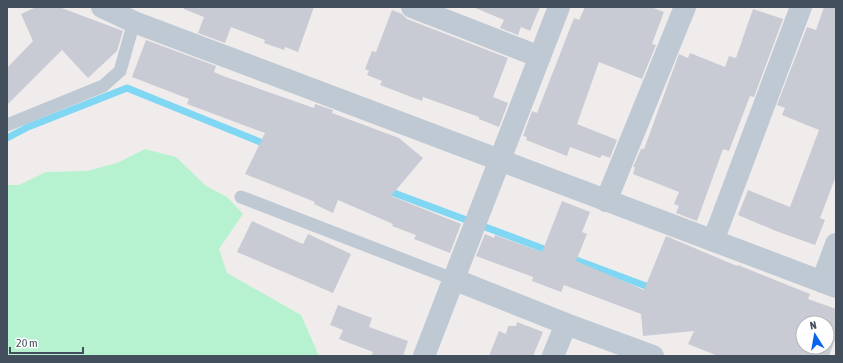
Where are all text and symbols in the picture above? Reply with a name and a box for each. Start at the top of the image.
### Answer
north arrow [795,315,835,355]
text: N [809,319,817,332]
scale bar [10,329,83,355]
text: 20 m [16,336,38,350]

